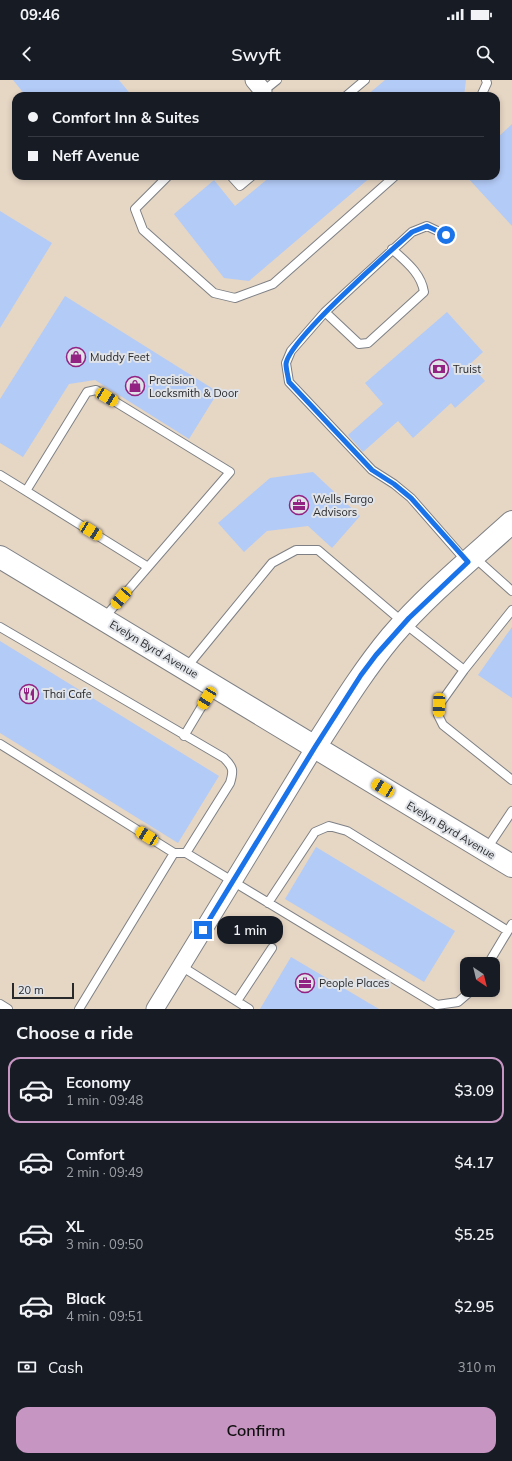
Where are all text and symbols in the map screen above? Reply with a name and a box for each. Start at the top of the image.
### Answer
text: 09:46 [20,5,60,24]
icon: back [16,43,38,65]
text: Swyft [231,43,281,66]
icon: search [474,43,496,65]
text: Comfort Inn & Suites [52,108,199,127]
text: Neff Avenue [52,146,140,165]
route start [437,226,455,244]
shop icon: Muddy Feet [65,346,87,368]
place label: Muddy Feet [90,350,150,364]
bank icon: Truist [428,358,450,380]
place label: Truist [453,362,481,376]
place label: Precision Locksmith & Door [149,373,238,400]
shop icon: Precision Locksmith & Door [124,375,146,397]
car [94,386,120,408]
place label: Wells Fargo Advisors [313,492,374,519]
office icon: Wells Fargo Advisors [288,494,310,516]
car [78,520,104,542]
car [109,585,133,611]
street label: Evelyn Byrd Avenue [107,617,201,681]
restaurant icon: Thai Cafe [18,683,40,705]
car [196,685,218,711]
place label: Thai Cafe [43,687,92,701]
car [433,693,445,717]
car [370,777,396,799]
street label: Evelyn Byrd Avenue [404,798,498,862]
car [134,825,160,847]
callout: 1 min [217,916,283,944]
route end [194,921,212,939]
text: 1 min [233,922,267,938]
north arrow [460,957,500,997]
map controls [460,957,500,997]
office icon: People Places [294,972,316,994]
place label: People Places [319,976,389,990]
scale bar [12,981,74,1000]
text: 20 m [18,983,44,997]
text: Choose a ride [16,1021,133,1044]
icon: car [18,1072,54,1108]
text: Economy [66,1073,131,1092]
text: $3.09 [454,1081,494,1100]
text: 1 min · 09:48 [66,1092,143,1108]
icon: car [18,1144,54,1180]
text: Comfort [66,1145,124,1164]
text: $4.17 [454,1153,494,1172]
text: 2 min · 09:49 [66,1164,143,1180]
icon: car [18,1216,54,1252]
text: XL [66,1217,84,1236]
text: $5.25 [454,1225,494,1244]
text: 3 min · 09:50 [66,1236,143,1252]
icon: car [18,1288,54,1324]
text: Black [66,1289,105,1308]
text: $2.95 [454,1297,494,1316]
text: 4 min · 09:51 [66,1308,143,1324]
icon: cash [16,1356,38,1378]
text: Cash [48,1358,83,1377]
text: 310 m [458,1359,496,1375]
button: Confirm [16,1407,496,1453]

